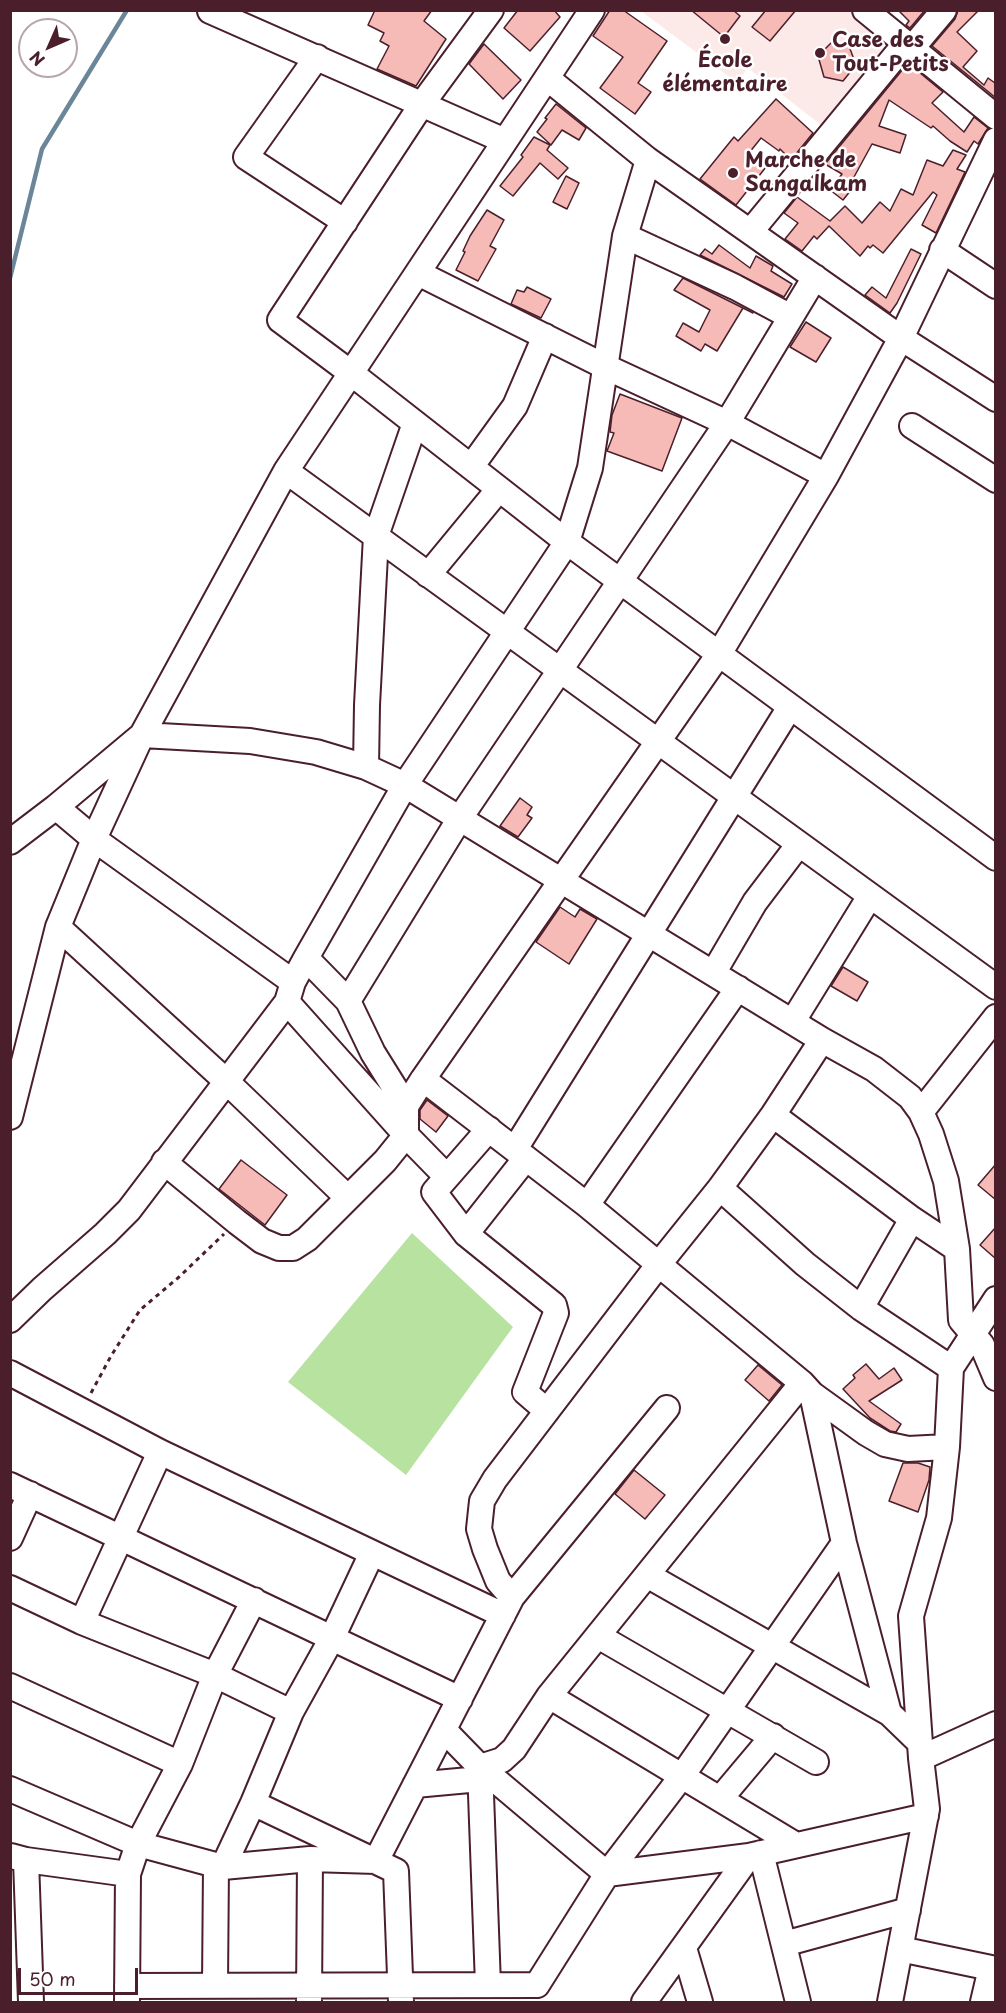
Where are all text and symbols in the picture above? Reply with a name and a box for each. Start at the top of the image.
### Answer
north arrow [18,18,78,78]
place label: Case des Tout-Petits [832,28,949,78]
marker: École élémentaire [718,32,732,46]
text: N [24,46,50,72]
marker: Case des Tout-Petits [813,46,827,60]
place label: École élémentaire [663,48,787,98]
place label: Marche de Sangalkam [745,148,867,198]
marker: Marche de Sangalkam [726,166,740,180]
scale bar [21,1956,141,1994]
text: 50 m [29,1965,76,1992]

